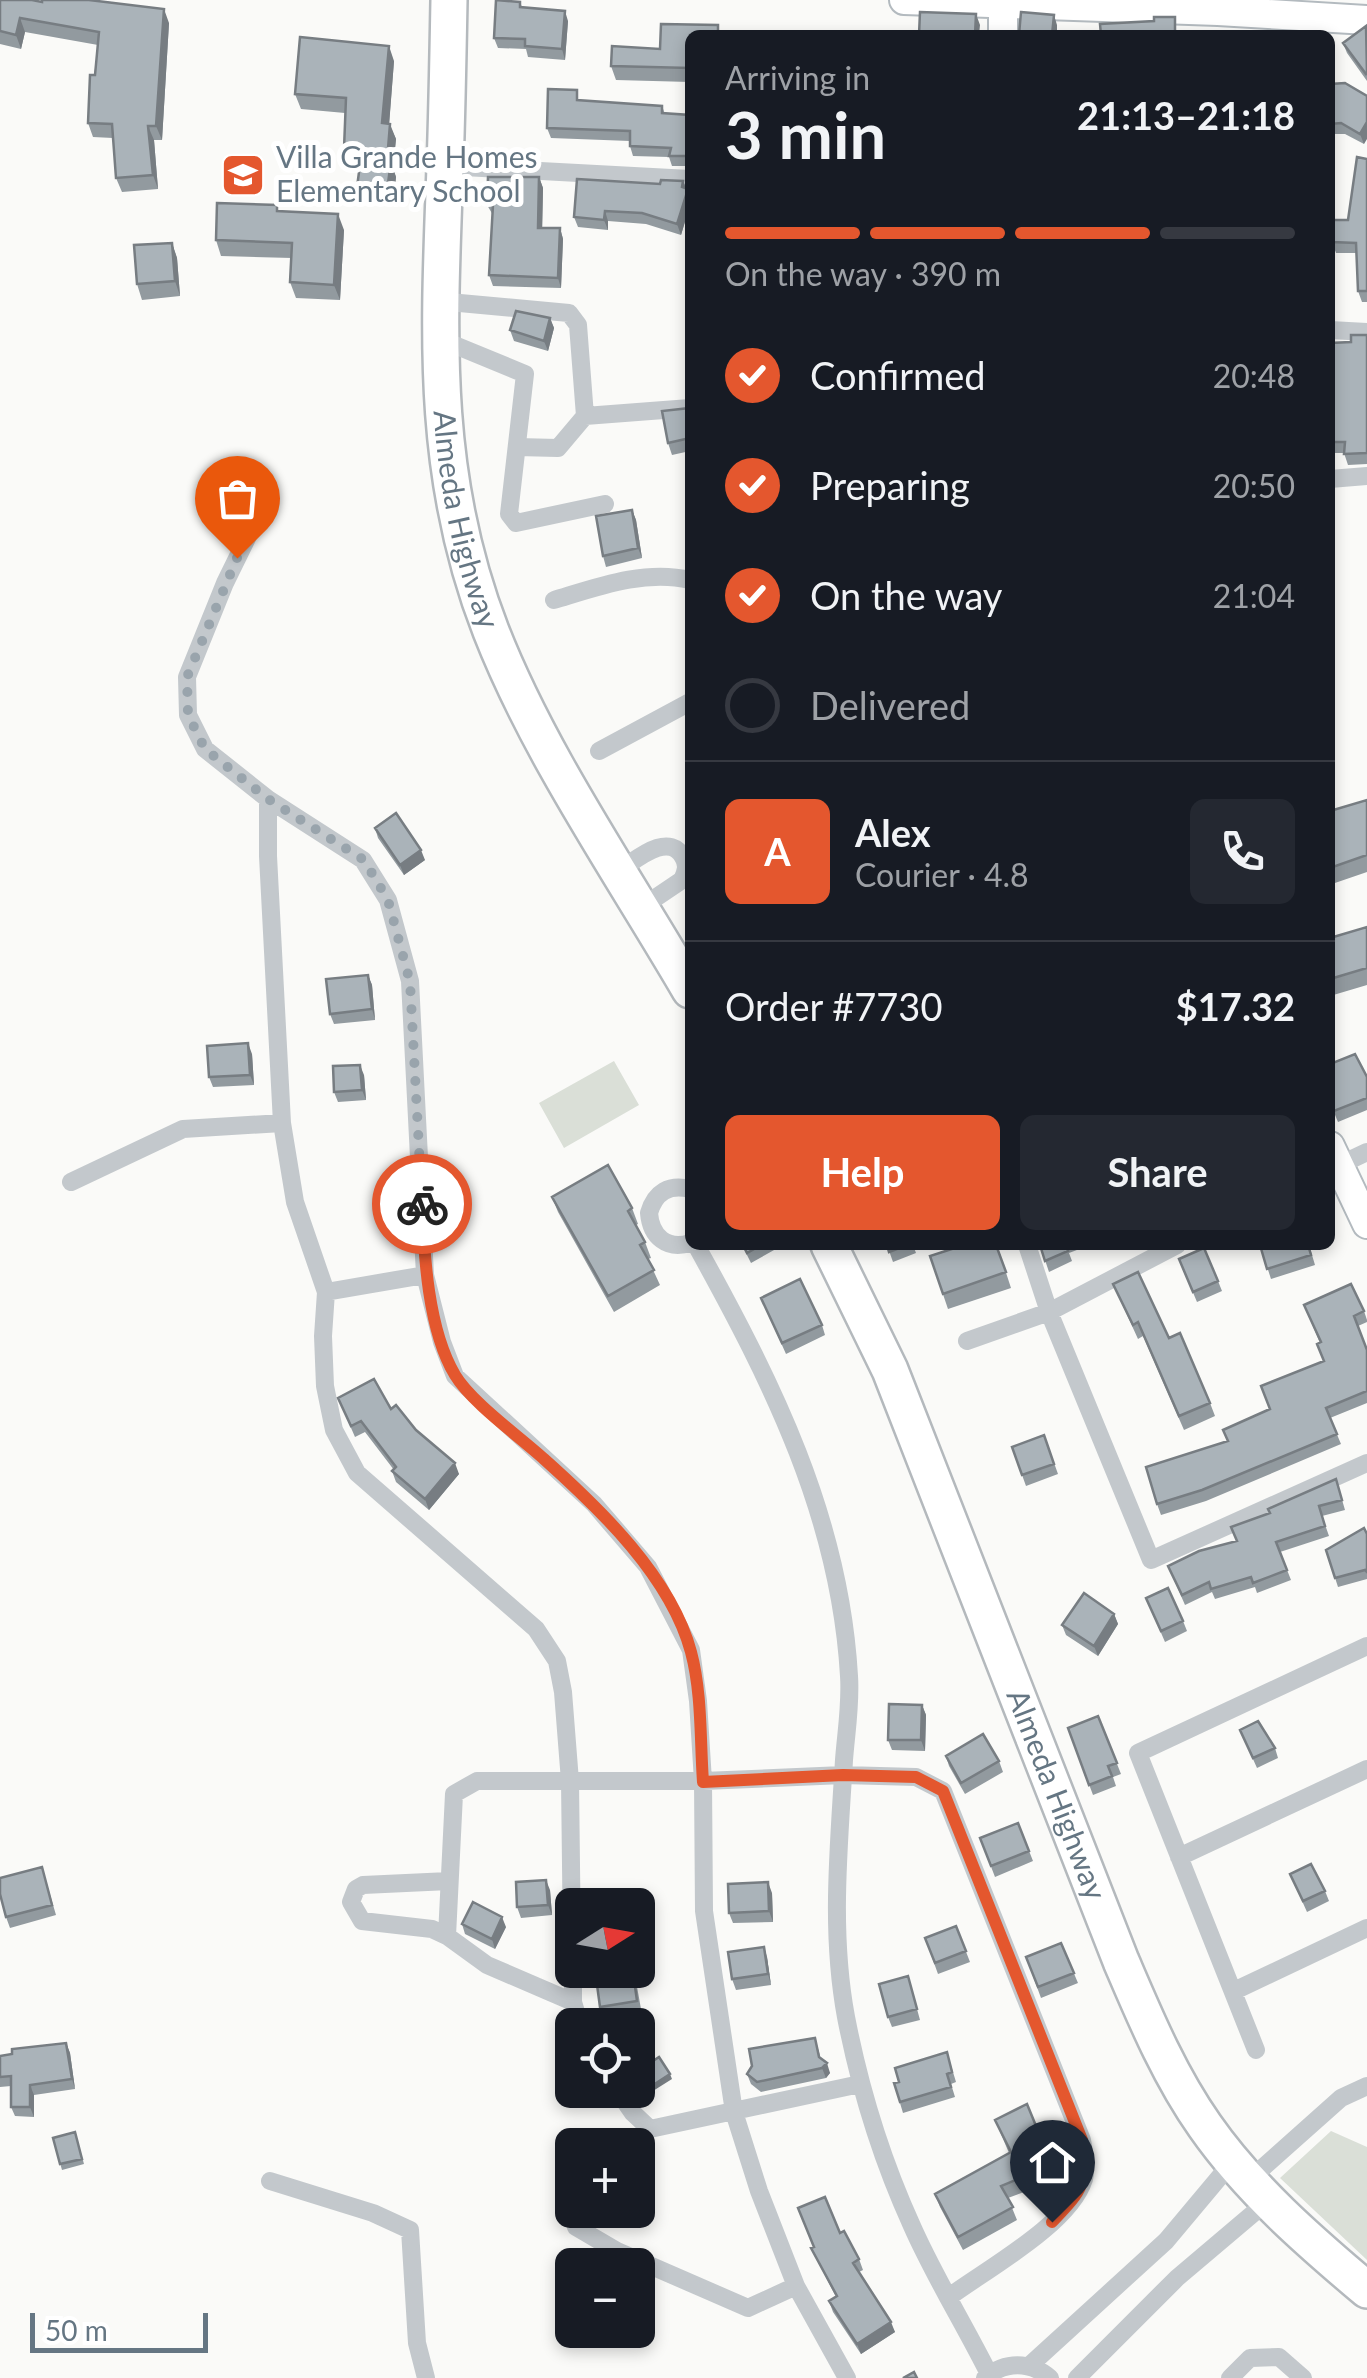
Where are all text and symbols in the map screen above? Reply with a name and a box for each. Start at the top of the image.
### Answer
text: Arriving in [725,58,870,97]
text: 21:13–21:18 [1077,92,1295,138]
text: 3 min [725,95,886,173]
place label: Villa Grande Homes Elementary School [276,138,538,208]
school or university icon: Villa Grande Homes Elementary School [220,152,266,198]
text: On the way · 390 m [725,254,1001,293]
icon: check [725,348,780,403]
text: Confirmed [810,352,986,398]
text: 20:48 [1213,356,1295,395]
street label: Almeda Highway [427,409,509,634]
pin [195,456,280,559]
icon: check [725,458,780,513]
text: Preparing [810,462,970,508]
text: 20:50 [1213,466,1295,505]
icon: bag [210,471,265,526]
icon: check [725,568,780,623]
text: On the way [810,572,1002,618]
text: 21:04 [1213,576,1295,615]
text: Delivered [810,682,970,728]
button: phone [1190,799,1295,904]
text: Alex [855,809,931,855]
text: A [764,828,791,874]
text: Courier · 4.8 [855,855,1029,894]
text: Order #7730 [725,983,942,1029]
text: $17.32 [1176,983,1295,1029]
button: Help [725,1115,1000,1230]
button: Share [1020,1115,1295,1230]
courier [372,1154,472,1254]
icon: bike [395,1177,450,1232]
street label: Almeda Highway [1000,1684,1115,1905]
north arrow [555,1888,655,1988]
map controls [555,1888,655,2348]
button: locate [555,2008,655,2108]
pin [1010,2120,1095,2223]
button: + [555,2128,655,2228]
icon: home [1025,2135,1080,2190]
button: − [555,2248,655,2348]
scale bar [30,2308,208,2352]
text: 50 m [45,2313,108,2347]

